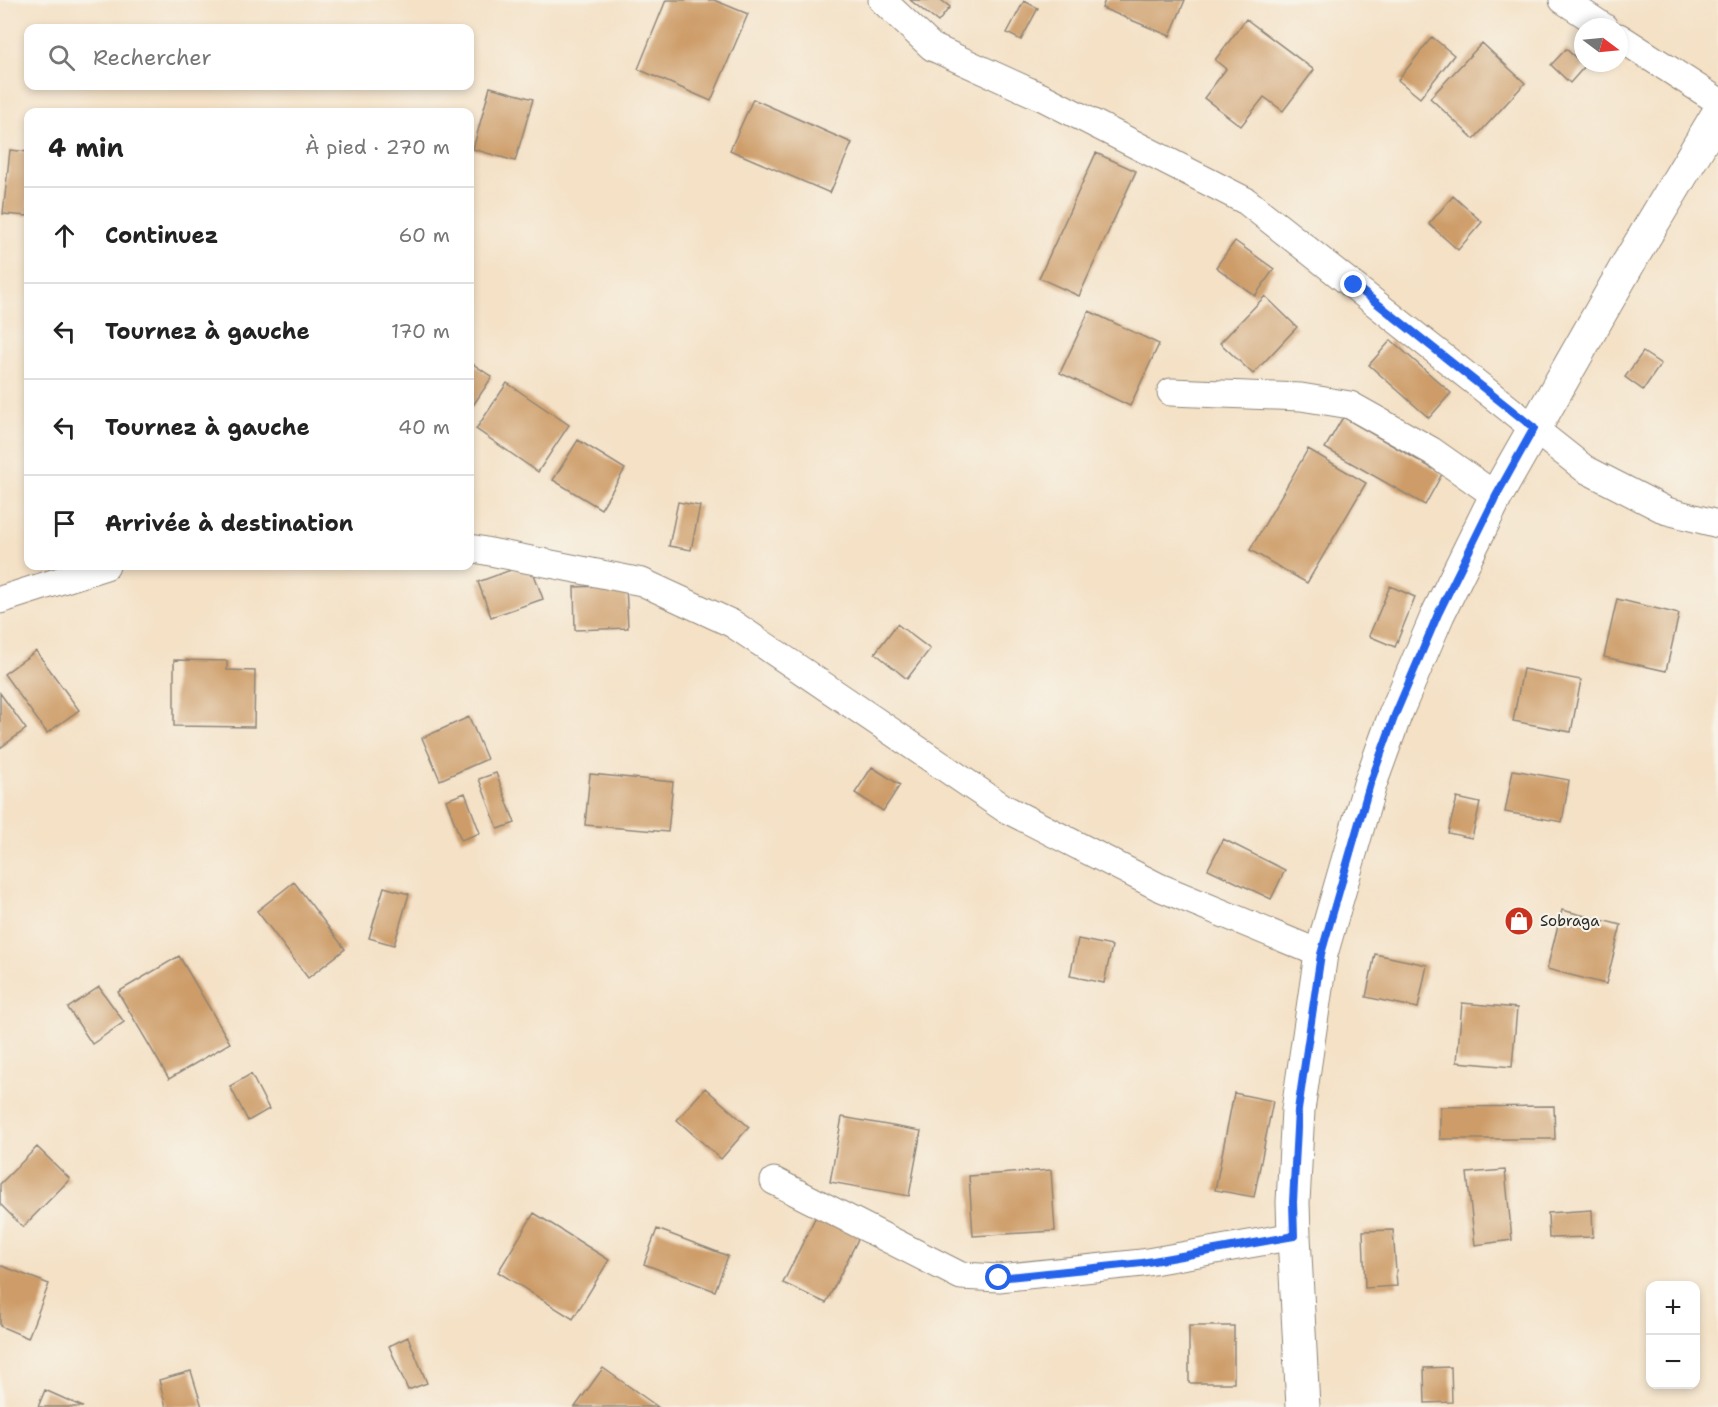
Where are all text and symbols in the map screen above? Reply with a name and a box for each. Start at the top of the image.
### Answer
north arrow [1574,18,1628,72]
search box [24,24,474,90]
icon: search [45,41,78,74]
text: Rechercher [93,43,212,72]
text: 4 min [48,130,124,165]
text: À pied · 270 m [305,134,450,160]
icon: ahead [48,219,81,252]
text: Continuez [105,221,218,250]
text: 60 m [398,222,450,248]
route end [1340,271,1366,297]
icon: left [48,315,81,348]
text: Tournez à gauche [105,317,310,346]
text: 170 m [391,318,450,344]
icon: left [48,411,81,444]
text: Tournez à gauche [105,413,310,442]
text: 40 m [398,414,450,440]
icon: arrive [48,507,81,540]
text: Arrivée à destination [105,509,353,538]
shop icon: Sobraga [1503,905,1535,937]
place label: Sobraga [1540,911,1600,931]
route start [985,1264,1011,1290]
map controls [1646,1281,1700,1389]
button: + [1646,1281,1700,1335]
button: − [1646,1335,1700,1389]

